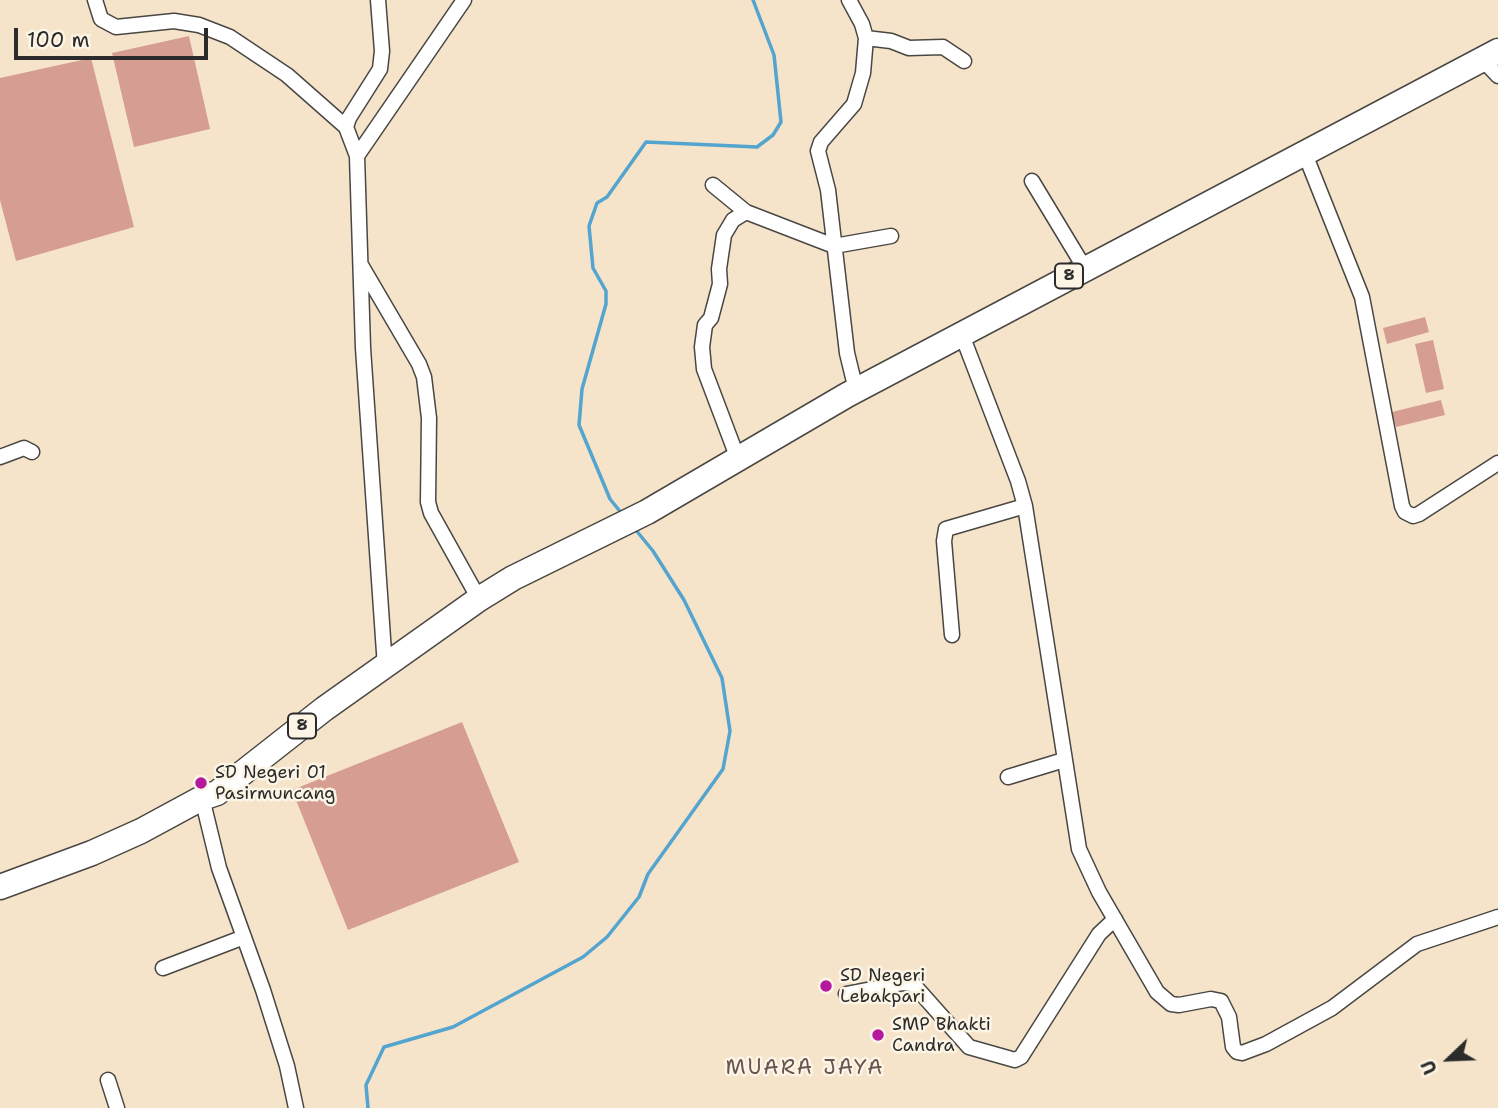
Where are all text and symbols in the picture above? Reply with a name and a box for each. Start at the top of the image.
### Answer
scale bar [18,14,212,58]
text: 100 m [27,26,90,54]
road number: 8 [1055,264,1083,288]
road number: 8 [288,713,316,738]
place label: SD Negeri 01 Pasirmuncang [215,762,335,804]
marker: SD Negeri 01 Pasirmuncang [193,775,209,791]
place label: SD Negeri Lebakpari [840,965,925,1007]
marker: SD Negeri Lebakpari [818,978,834,994]
place label: SMP Bhakti Candra [892,1014,991,1056]
north arrow [1414,1024,1484,1094]
marker: SMP Bhakti Candra [870,1027,886,1043]
district label: MUARA JAYA [727,1056,883,1082]
text: U [1415,1057,1443,1078]

